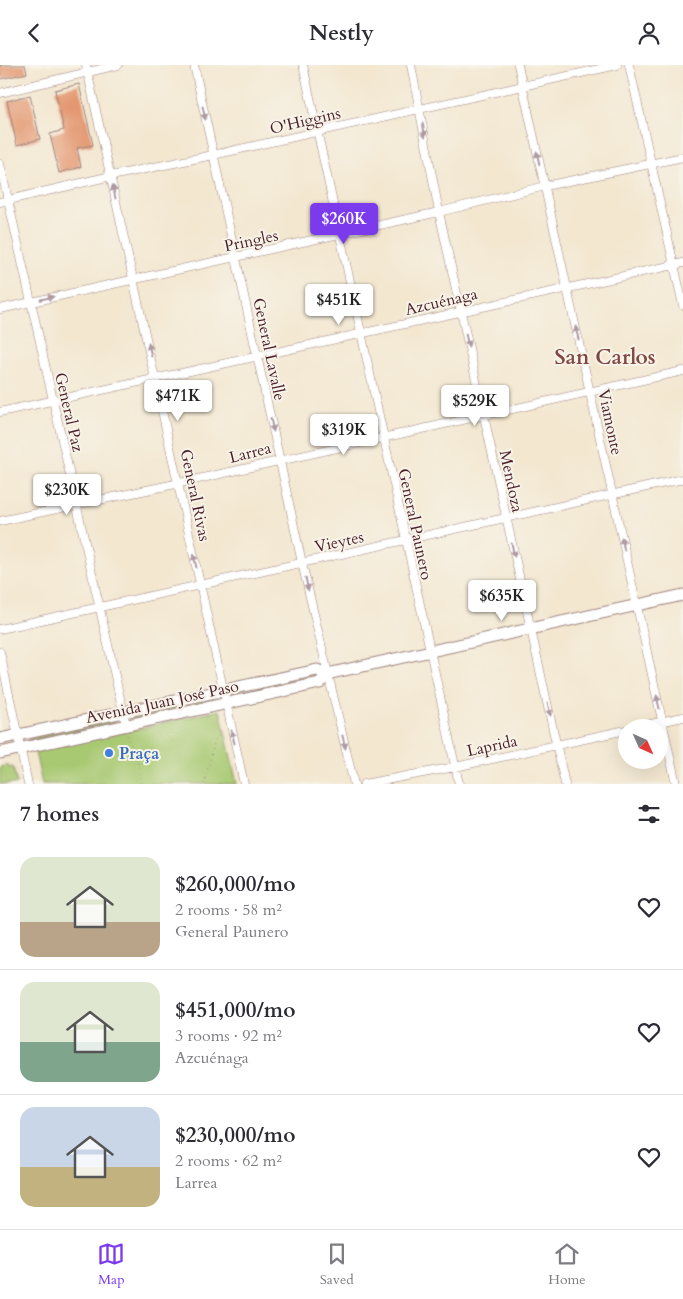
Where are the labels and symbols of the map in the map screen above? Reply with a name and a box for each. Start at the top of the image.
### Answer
street label: O'Higgins [268,102,343,140]
one-way arrow [200,105,208,120]
one-way arrow [421,122,429,138]
one-way arrow [534,149,542,165]
one-way arrow [110,184,118,199]
pin: $260K [309,203,379,245]
street label: Pringles [222,225,280,257]
pin: $451K [304,283,374,326]
street label: Azcuénaga [403,283,480,321]
one-way arrow [40,294,55,302]
street label: General Lavalle [247,296,291,403]
one-way arrow [573,326,581,341]
one-way arrow [463,333,471,348]
one-way arrow [146,343,154,358]
district label: San Carlos [554,343,656,372]
street label: General Paz [49,370,89,454]
pin: $471K [143,379,213,422]
pin: $529K [440,385,510,427]
street label: Viamonte [592,387,628,457]
pin: $319K [309,413,379,456]
one-way arrow [268,418,276,433]
street label: Larrea [227,437,274,469]
street label: General Rivas [175,447,215,543]
street label: Mendoza [494,448,528,514]
street label: General Paunero [392,466,438,582]
pin: $230K [32,473,102,516]
street label: Vieytes [313,526,366,558]
one-way arrow [619,536,627,551]
one-way arrow [510,543,518,559]
one-way arrow [191,552,199,568]
one-way arrow [303,577,311,592]
pin: $635K [467,579,537,622]
street label: Avenida Juan José Paso [84,675,241,729]
one-way arrow [654,695,662,710]
one-way arrow [545,702,553,718]
north arrow [618,719,668,769]
one-way arrow [229,729,237,744]
street label: Laprida [465,730,519,762]
one-way arrow [340,735,348,750]
place label: Praça [119,743,159,765]
marker: Praça [103,747,115,759]

